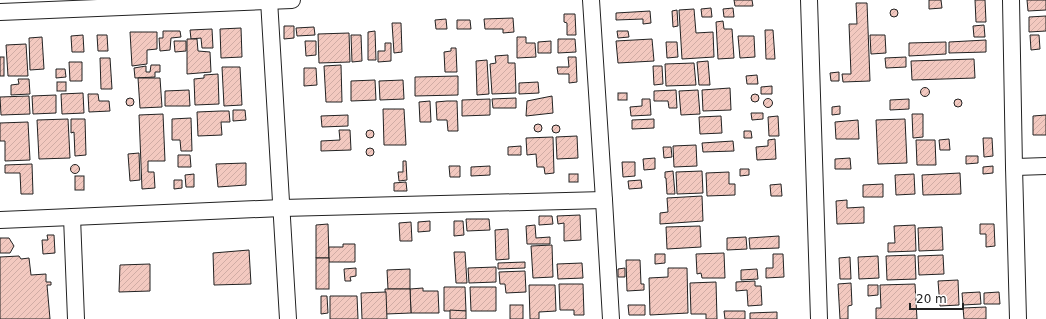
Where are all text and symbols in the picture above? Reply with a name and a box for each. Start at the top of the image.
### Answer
scale bar [910,285,963,311]
text: 20 m [916,292,947,306]

